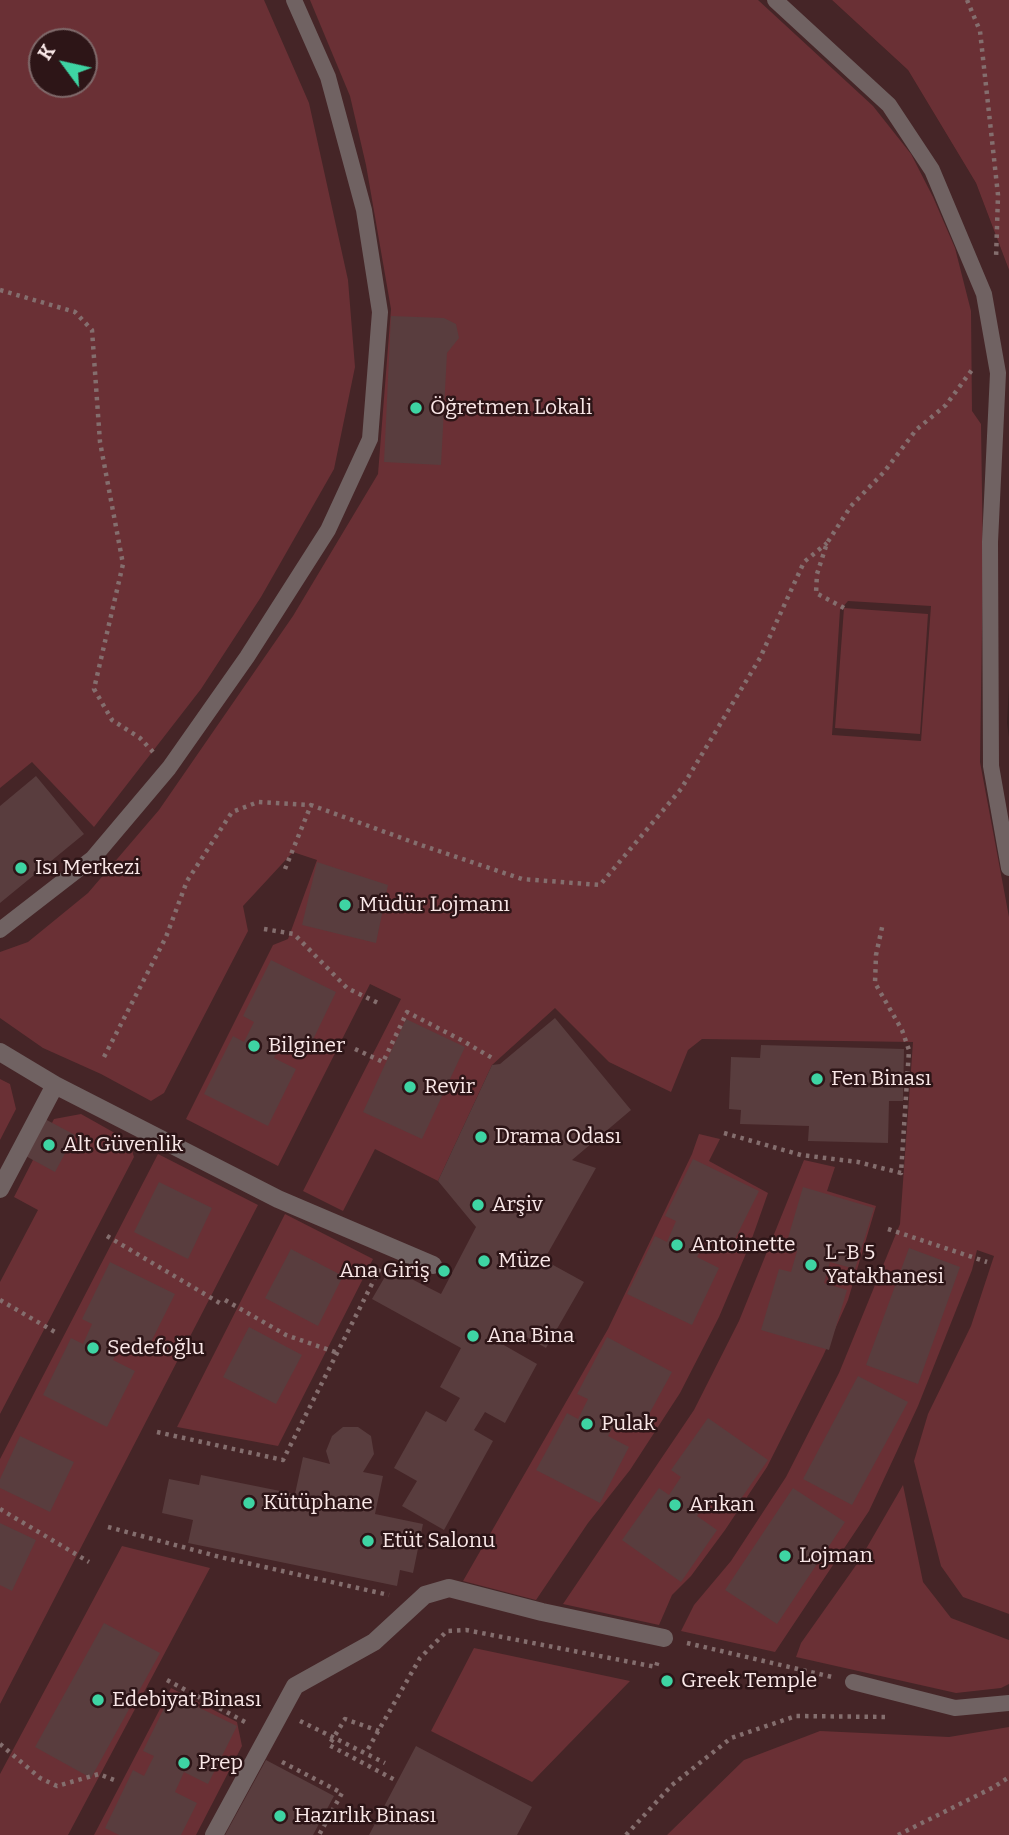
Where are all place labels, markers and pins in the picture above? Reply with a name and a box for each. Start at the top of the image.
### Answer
place label: Öğretmen Lokali [430,395,592,421]
marker: Öğretmen Lokali [408,400,424,416]
place label: Isı Merkezi [35,855,140,881]
marker: Isı Merkezi [13,860,29,876]
place label: Müdür Lojmanı [359,892,510,918]
marker: Müdür Lojmanı [337,897,353,913]
place label: Bilginer [268,1033,345,1059]
marker: Bilginer [246,1038,262,1054]
place label: Fen Binası [831,1066,931,1092]
marker: Fen Binası [809,1071,825,1087]
place label: Revir [424,1074,475,1100]
marker: Revir [402,1079,418,1095]
place label: Drama Odası [495,1124,621,1150]
marker: Drama Odası [473,1129,489,1145]
place label: Alt Güvenlik [63,1132,183,1158]
marker: Alt Güvenlik [41,1137,57,1153]
place label: Arşiv [492,1192,543,1218]
marker: Arşiv [470,1197,486,1213]
place label: Antoinette [691,1232,796,1258]
marker: Antoinette [669,1237,685,1253]
place label: L-B 5 Yatakhanesi [825,1240,944,1290]
place label: Müze [498,1248,551,1274]
marker: Müze [476,1253,492,1269]
marker: L-B 5 Yatakhanesi [803,1257,819,1273]
place label: Ana Giriş [339,1258,430,1284]
marker: Ana Giriş [436,1263,452,1279]
place label: Ana Bina [487,1323,575,1349]
marker: Ana Bina [465,1328,481,1344]
place label: Sedefoğlu [107,1335,204,1361]
marker: Sedefoğlu [85,1340,101,1356]
place label: Pulak [601,1411,655,1437]
marker: Pulak [579,1416,595,1432]
place label: Kütüphane [263,1490,373,1516]
place label: Arıkan [689,1492,755,1518]
marker: Kütüphane [241,1495,257,1511]
marker: Arıkan [667,1497,683,1513]
place label: Etüt Salonu [382,1528,495,1554]
marker: Etüt Salonu [360,1533,376,1549]
place label: Lojman [799,1543,873,1569]
marker: Lojman [777,1548,793,1564]
place label: Greek Temple [681,1668,817,1694]
marker: Greek Temple [659,1673,675,1689]
place label: Edebiyat Binası [112,1687,261,1713]
marker: Edebiyat Binası [90,1692,106,1708]
place label: Prep [198,1750,243,1776]
marker: Prep [176,1755,192,1771]
place label: Hazırlık Binası [294,1803,436,1829]
marker: Hazırlık Binası [272,1808,288,1824]

